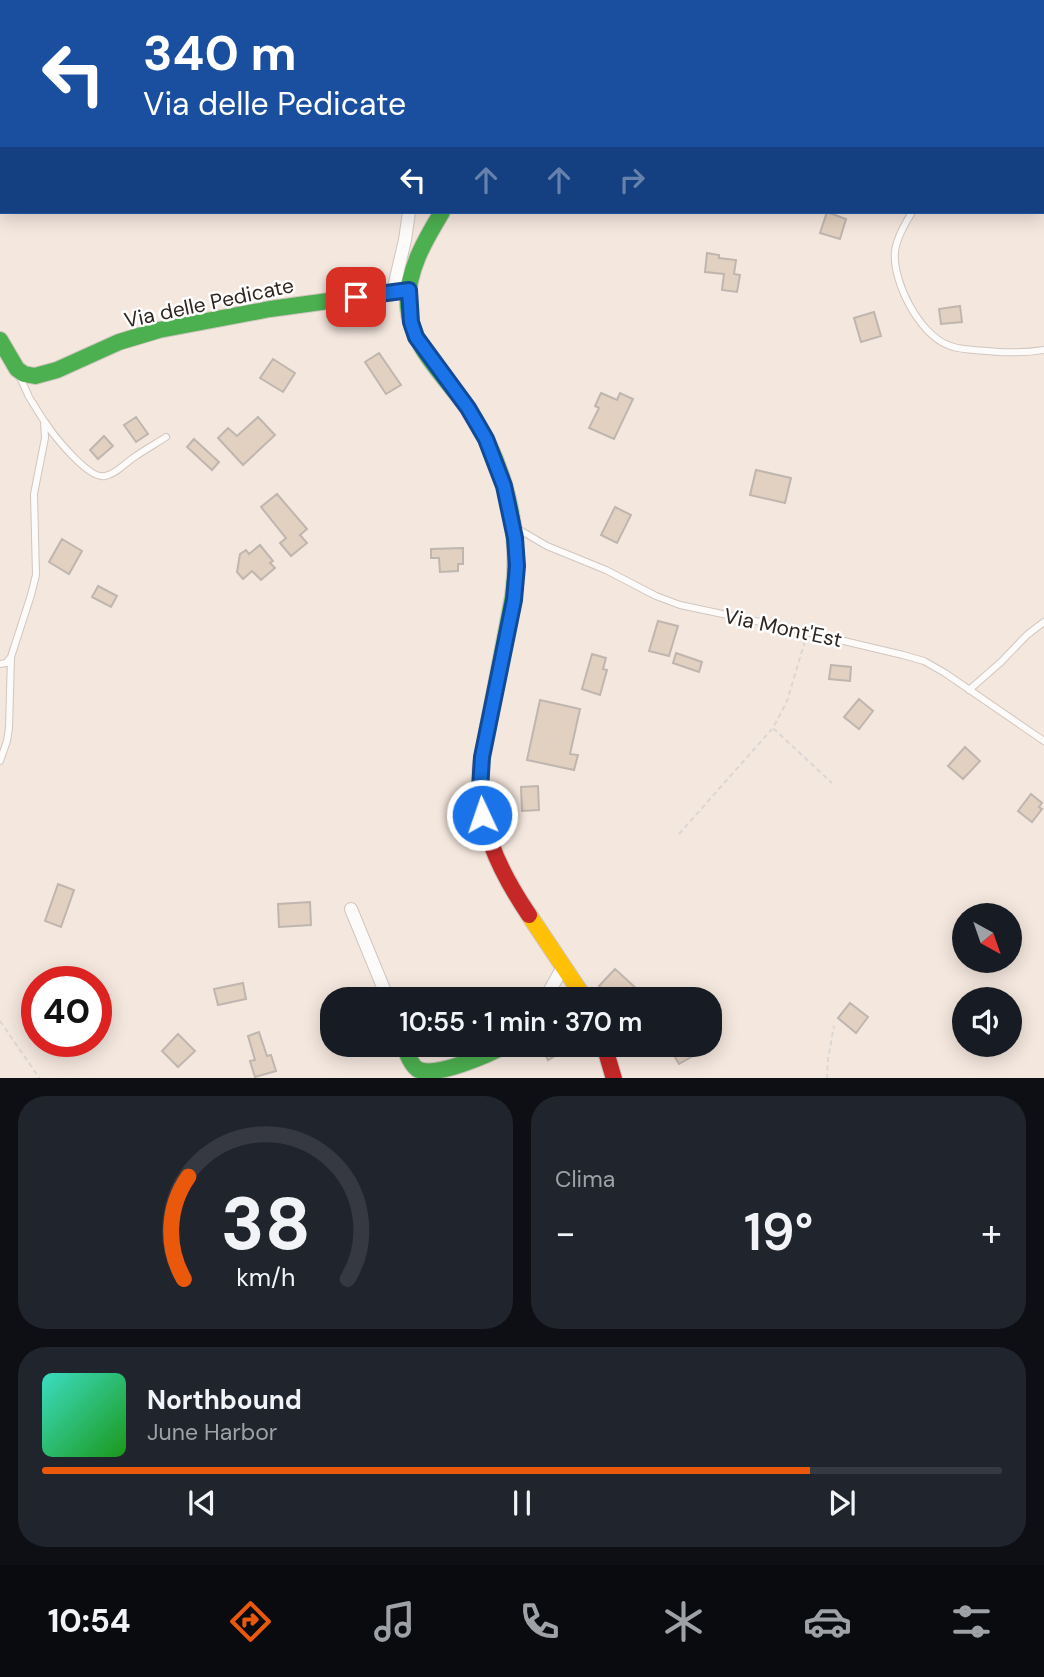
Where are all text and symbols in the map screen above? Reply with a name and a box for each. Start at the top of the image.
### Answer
text: 340 m [143,21,297,85]
icon: left [28,28,119,119]
text: Via delle Pedicate [143,83,406,125]
icon: left [394,161,432,199]
icon: ahead [467,161,505,199]
icon: ahead [540,161,578,199]
icon: right [613,161,651,199]
pin [326,267,386,327]
street label: Via delle Pedicate [122,271,296,335]
icon: arrive [337,278,375,316]
street label: Via Mont'Est [721,602,845,654]
position arrow [445,778,519,852]
north arrow [952,903,1022,973]
map controls [952,903,1022,1057]
speed limit sign: 40 [21,966,112,1057]
button: sound [952,987,1022,1057]
text: 10:55 · 1 min · 370 m [400,1005,642,1039]
text: Clima [555,1164,615,1194]
text: 38 [221,1177,310,1272]
text: 19° [744,1198,813,1266]
text: − [555,1208,576,1258]
text: + [981,1208,1002,1258]
text: km/h [236,1260,295,1293]
text: Northbound [147,1383,302,1417]
text: June Harbor [147,1417,277,1447]
icon: previous [183,1484,221,1522]
icon: pause [503,1484,541,1522]
icon: next [823,1484,861,1522]
icon: directions [226,1597,275,1646]
icon: music [370,1597,419,1646]
icon: phone [515,1597,564,1646]
icon: climate [659,1597,708,1646]
icon: car [803,1597,852,1646]
icon: filters [947,1597,996,1646]
text: 10:54 [48,1600,131,1642]

